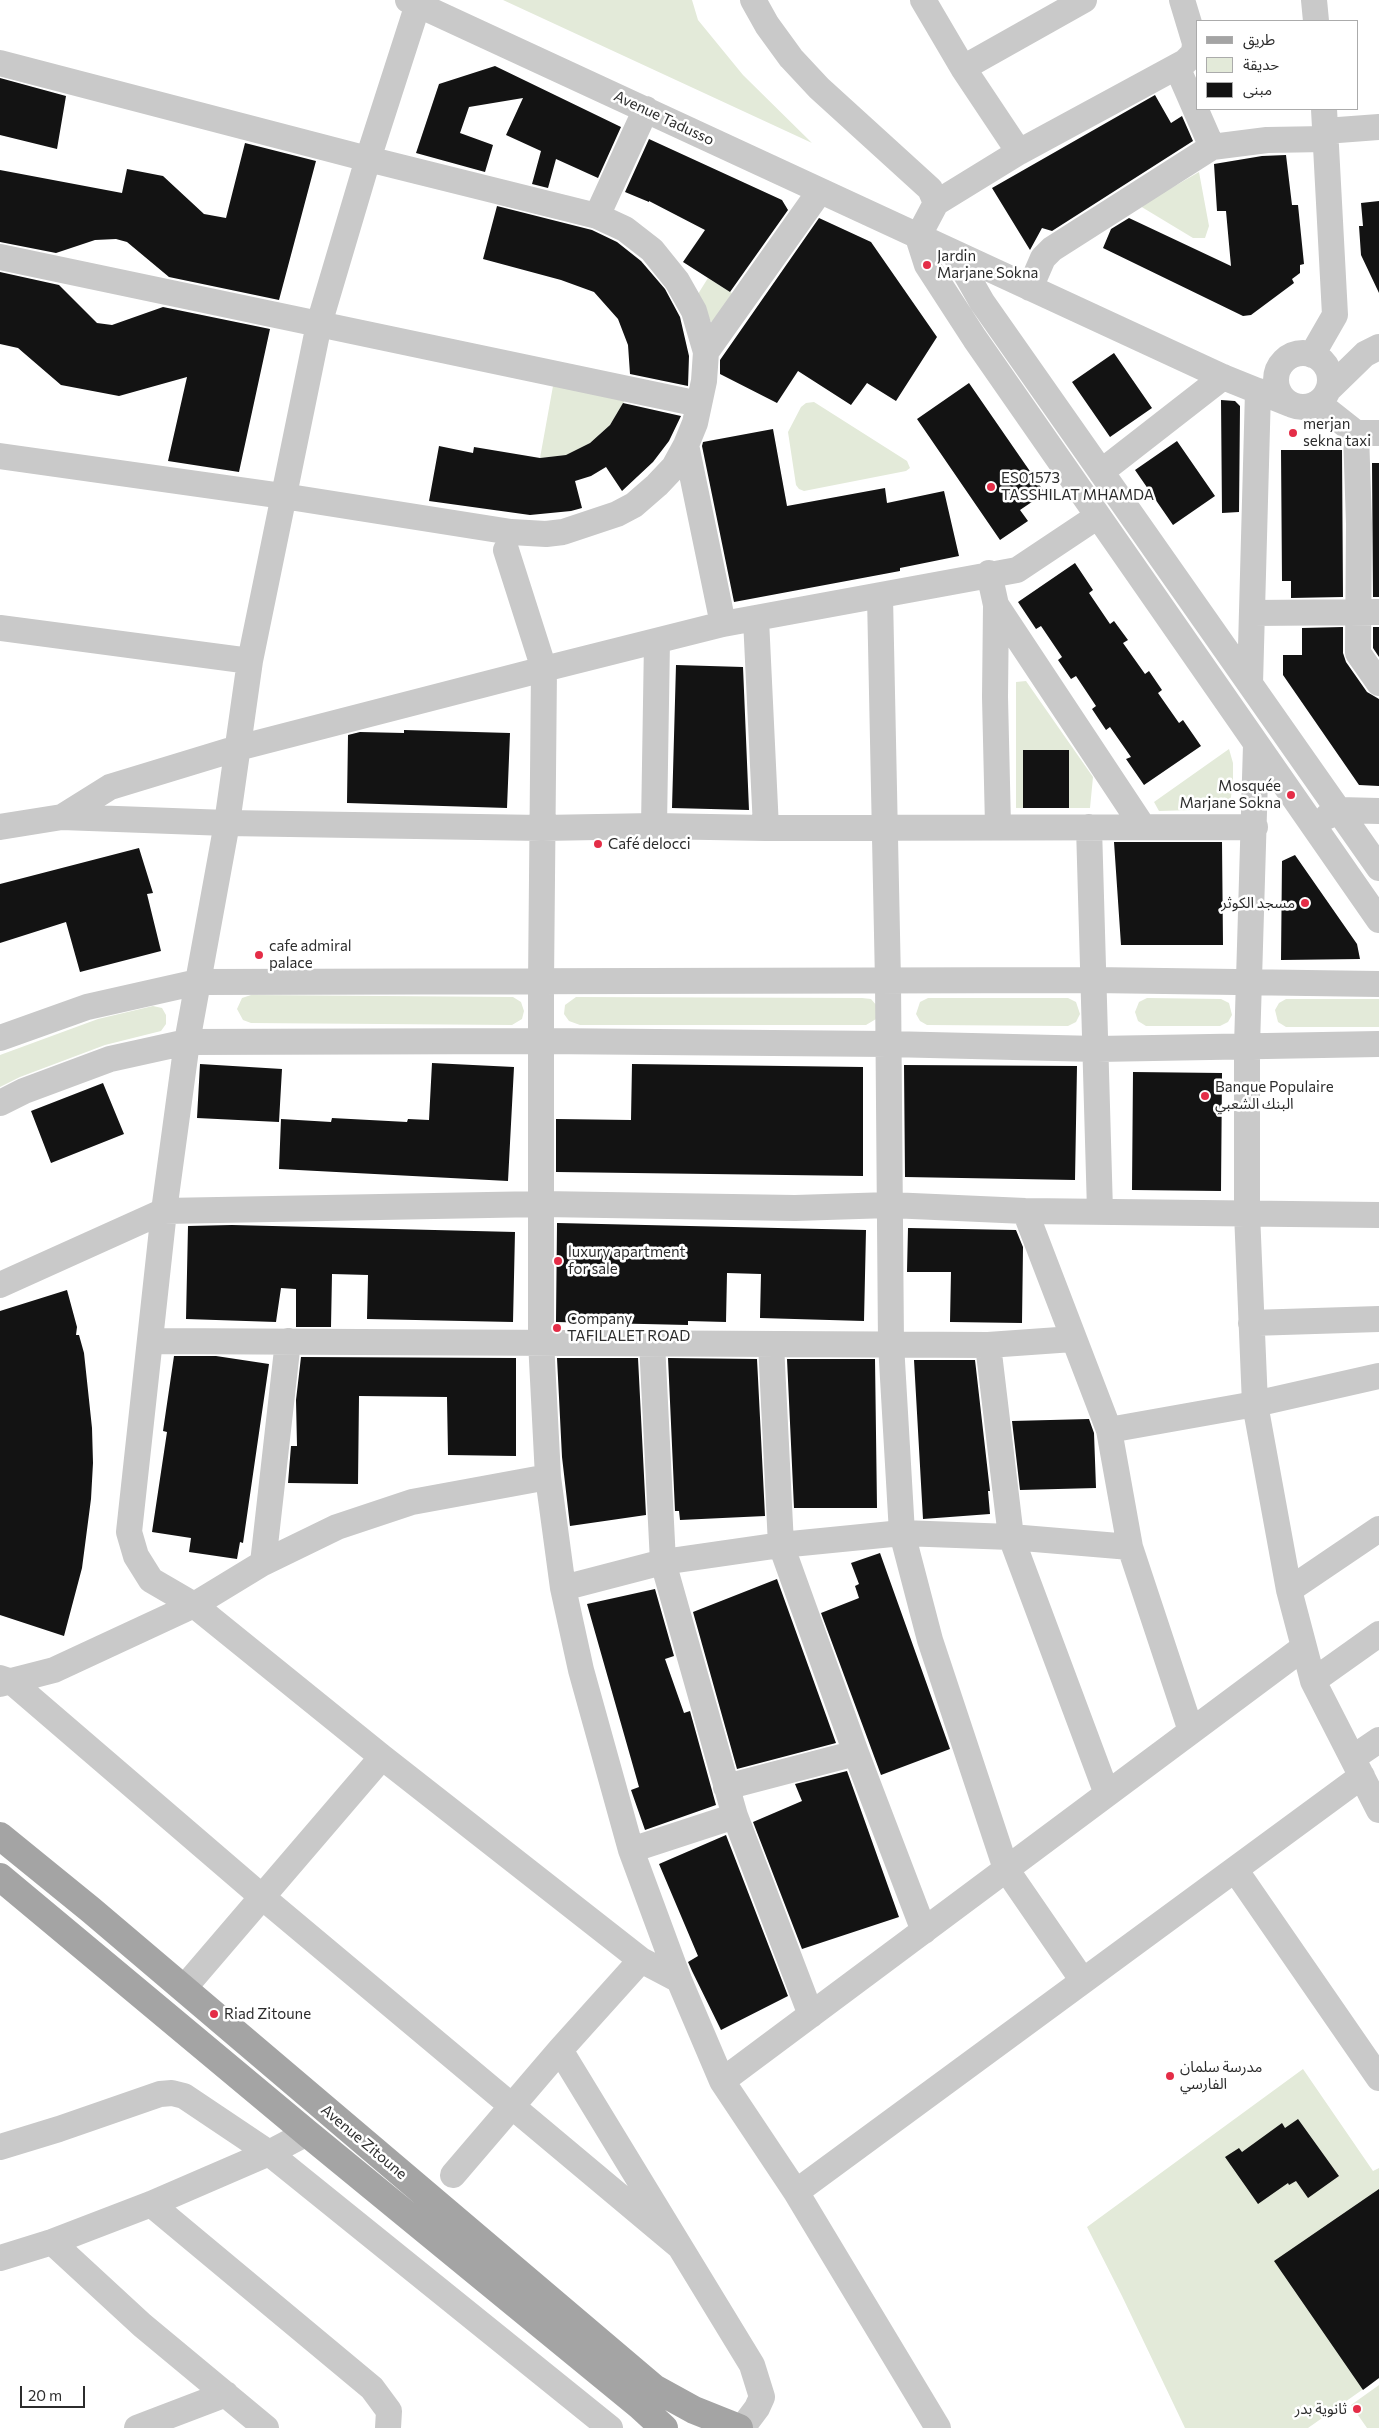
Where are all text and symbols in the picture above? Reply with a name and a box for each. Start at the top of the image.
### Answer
legend [1196,20,1359,110]
text: طريق [1243,30,1275,48]
text: حديقة [1243,55,1279,73]
text: مبنى [1243,80,1272,98]
street label: Avenue Tadusso [611,87,717,149]
place label: Jardin Marjane Sokna [937,247,1038,282]
marker: Jardin Marjane Sokna [921,259,933,271]
place label: merjan sekna taxi [1303,415,1371,450]
marker: merjan sekna taxi [1287,427,1299,439]
place label: ES01573 TASSHILAT MHAMDA [1001,469,1154,504]
marker: ES01573 TASSHILAT MHAMDA [985,481,997,493]
place label: Mosquée Marjane Sokna [1180,777,1281,812]
marker: Mosquée Marjane Sokna [1285,789,1297,801]
place label: Café delocci [608,835,690,853]
marker: Café delocci [592,838,604,850]
place label: مسجد الكوثر [1221,894,1295,912]
marker: مسجد الكوثر [1299,897,1311,909]
place label: cafe admiral palace [269,937,352,972]
marker: cafe admiral palace [253,949,265,961]
place label: Banque Populaire البنك الشعبي [1215,1078,1334,1113]
marker: Banque Populaire البنك الشعبي [1199,1090,1211,1102]
place label: luxury apartment for sale [568,1243,686,1278]
marker: luxury apartment for sale [552,1255,564,1267]
place label: Company TAFILALET ROAD [567,1310,690,1345]
marker: Company TAFILALET ROAD [551,1322,563,1334]
place label: Riad Zitoune [224,2005,311,2023]
marker: Riad Zitoune [208,2008,220,2020]
place label: مدرسة سلمان الفارسي [1180,2058,1262,2093]
marker: مدرسة سلمان الفارسي [1164,2070,1176,2082]
street label: Avenue Zitoune [317,2101,411,2183]
scale bar [22,2376,88,2408]
text: 20 m [28,2386,62,2404]
place label: ثانوية بدر [1295,2400,1347,2418]
marker: ثانوية بدر [1351,2403,1363,2415]

